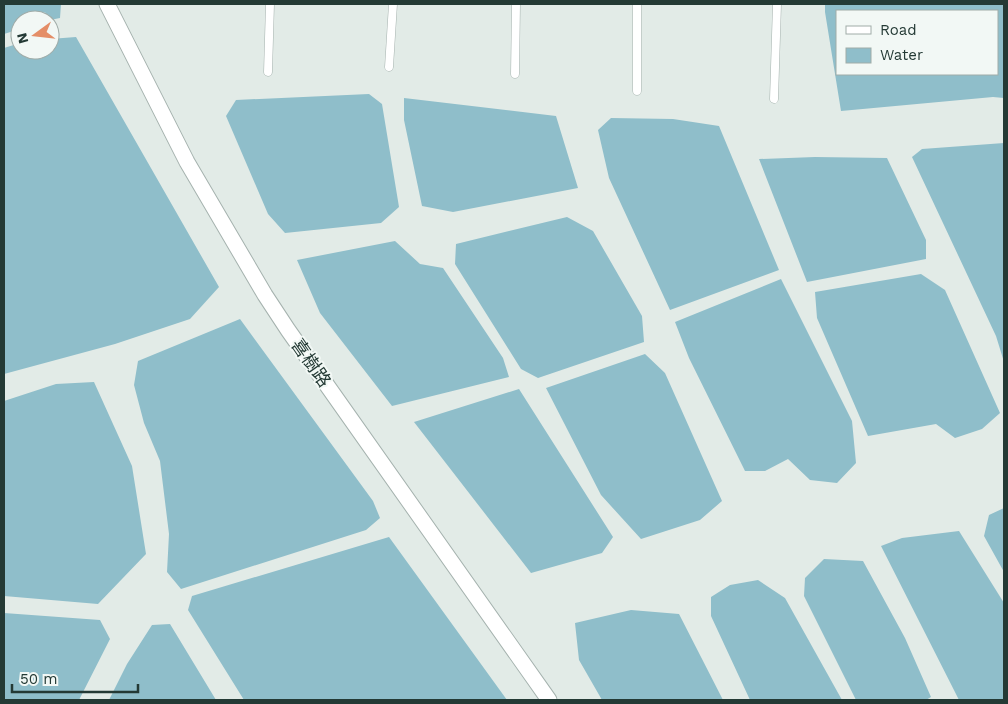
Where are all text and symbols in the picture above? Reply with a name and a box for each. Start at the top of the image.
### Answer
north arrow [10,10,60,60]
legend [836,10,998,75]
text: Road [880,21,917,39]
text: N [13,31,32,45]
text: Water [880,46,923,64]
street label: 喜樹路 [287,335,335,391]
scale bar [12,662,139,694]
text: 50 m [20,670,57,688]

